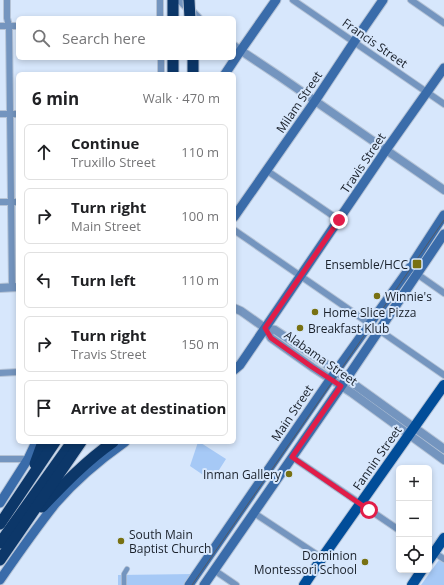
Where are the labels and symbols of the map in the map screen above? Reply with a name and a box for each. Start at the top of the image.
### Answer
street label: Francis Street [339,14,411,72]
street label: Milam Street [272,68,326,136]
street label: Travis Street [337,129,389,197]
route end [330,211,348,229]
place label: Ensemble/HCC [325,256,408,273]
marker: Ensemble/HCC [411,258,423,270]
place label: Winnie's [385,288,432,305]
marker: Winnie's [372,291,382,301]
place label: Home Slice Pizza [323,304,416,321]
marker: Home Slice Pizza [310,307,320,317]
place label: Breakfast Klub [308,320,389,337]
marker: Breakfast Klub [295,323,305,333]
street label: Alabama Street [281,326,361,390]
street label: Main Street [267,382,317,444]
street label: Fannin Street [349,423,405,493]
place label: Inman Gallery [203,466,282,483]
marker: Inman Gallery [284,469,294,479]
route start [360,501,378,519]
place label: South Main Baptist Church [129,526,211,557]
marker: South Main Baptist Church [116,536,126,546]
place label: Dominion Montessori School [254,547,357,578]
marker: Dominion Montessori School [360,557,370,567]

